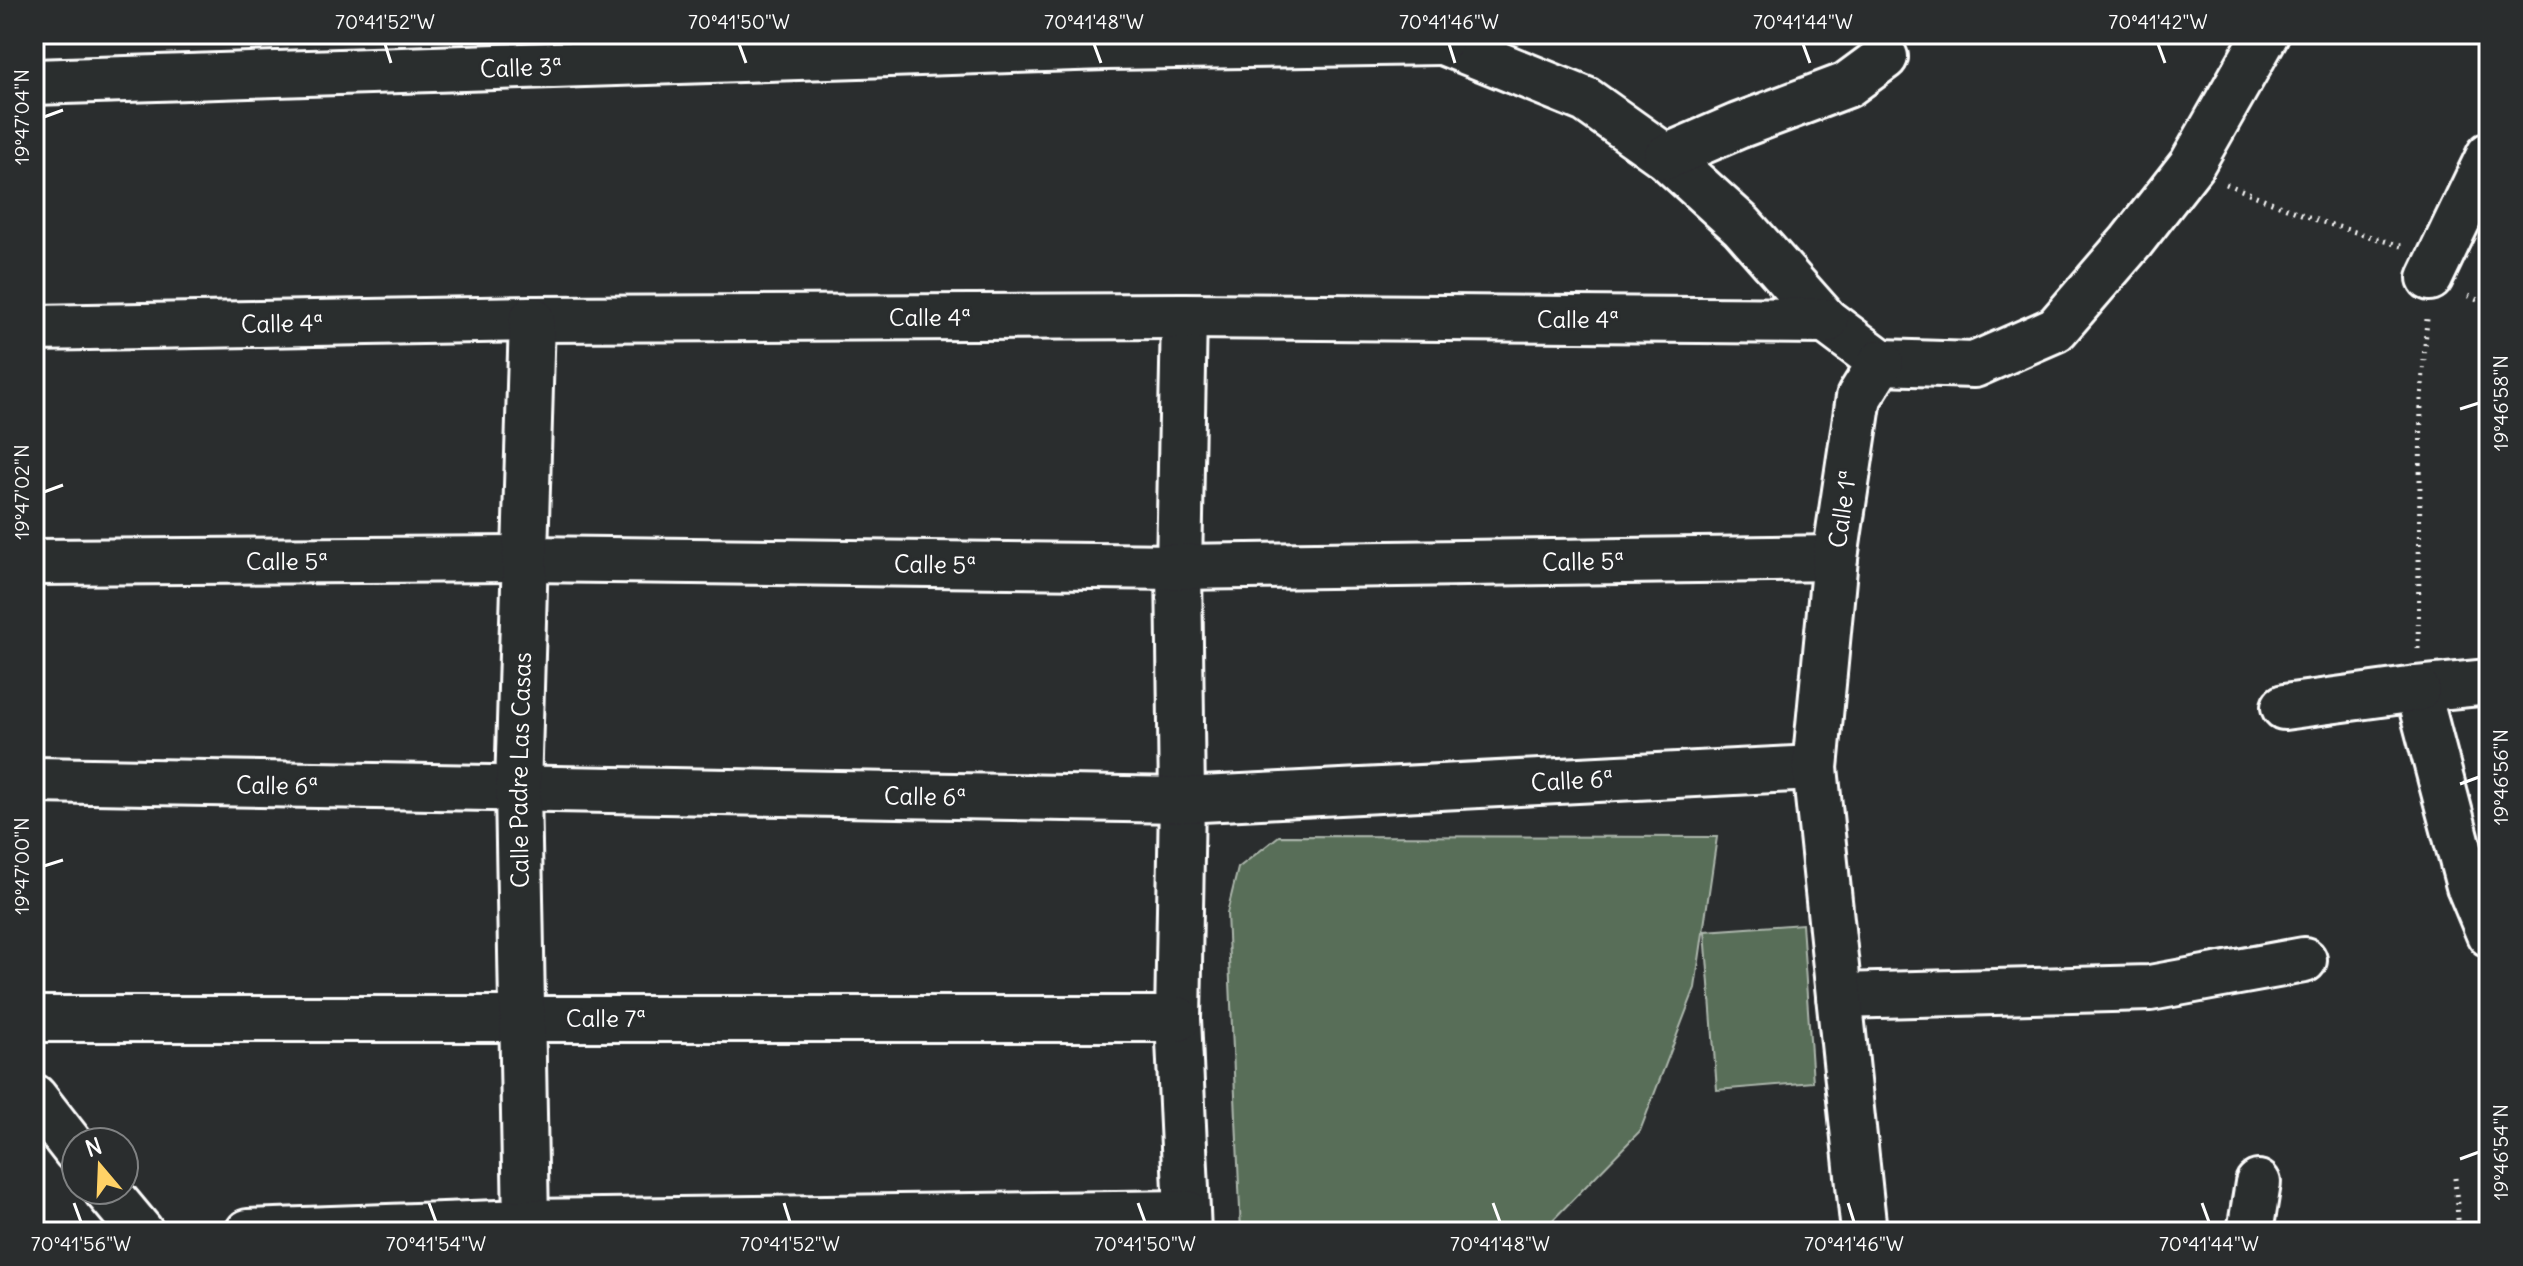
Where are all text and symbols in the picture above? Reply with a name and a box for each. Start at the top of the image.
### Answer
text: 70°41'52"W [335,9,435,34]
text: 70°41'50"W [688,9,790,34]
text: 70°41'48"W [1044,9,1144,34]
text: 70°41'46"W [1399,9,1499,34]
text: 70°41'44"W [1753,9,1853,34]
text: 70°41'42"W [2108,9,2208,34]
street label: Calle 3ª [479,51,563,83]
text: 19°47'04"N [9,69,34,165]
street label: Calle 4ª [889,302,971,332]
street label: Calle 4ª [1537,304,1619,334]
street label: Calle 4ª [241,307,323,339]
text: 19°46'58"N [2488,355,2513,451]
text: 19°47'02"N [9,444,34,540]
street label: Calle 1ª [1822,468,1862,550]
street label: Calle 5ª [1542,545,1624,577]
street label: Calle 5ª [246,546,328,576]
street label: Calle 5ª [894,548,976,580]
street label: Calle Padre Las Casas [503,652,537,888]
text: 19°46'56"N [2488,729,2513,825]
street label: Calle 6ª [1530,763,1614,797]
street label: Calle 6ª [236,769,318,801]
street label: Calle 6ª [884,780,966,812]
text: 19°47'00"N [9,817,34,915]
street label: Calle 7ª [566,1003,646,1033]
text: 19°46'54"N [2488,1104,2513,1200]
north arrow [60,1126,140,1206]
text: N [82,1131,105,1163]
text: 70°41'56"W [31,1231,131,1256]
text: 70°41'54"W [386,1231,486,1256]
text: 70°41'52"W [740,1231,840,1256]
text: 70°41'50"W [1094,1231,1196,1256]
text: 70°41'48"W [1450,1231,1550,1256]
text: 70°41'46"W [1804,1231,1904,1256]
text: 70°41'44"W [2159,1231,2259,1256]

